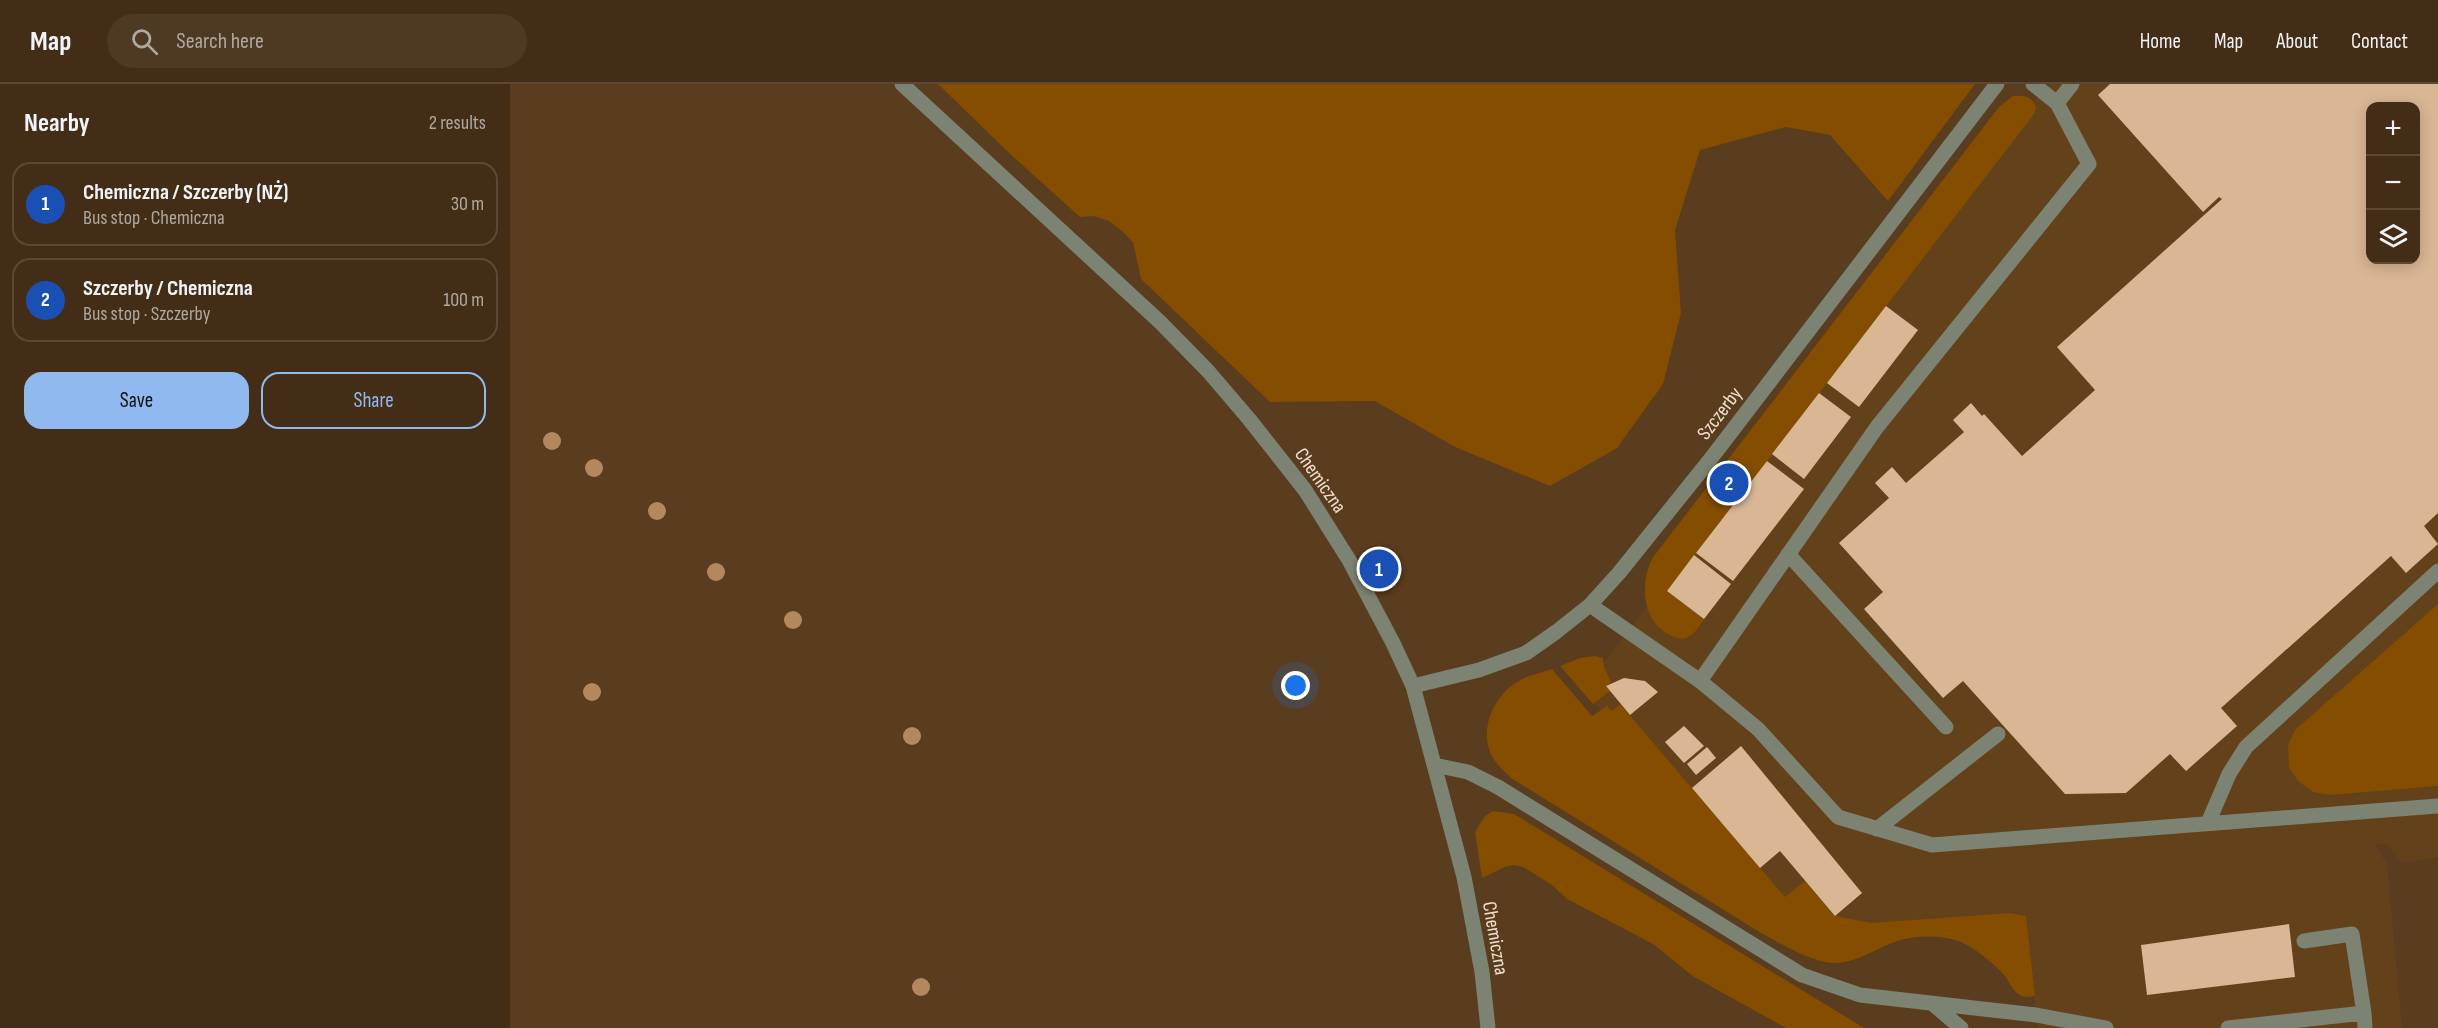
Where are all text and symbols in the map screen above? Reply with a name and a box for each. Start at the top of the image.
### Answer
search box [107,14,527,68]
text: Map [30,25,71,58]
icon: search [128,25,161,58]
text: Search here [176,28,264,55]
text: Home [2140,29,2181,54]
text: Map [2214,29,2243,54]
text: About [2276,29,2318,54]
text: Contact [2351,29,2408,54]
map controls [2366,102,2420,264]
button: + [2366,102,2420,156]
text: Nearby [24,108,90,139]
text: 2 results [429,111,486,135]
button: − [2366,156,2420,210]
text: Chemiczna / Szczerby (NŻ) [83,179,288,206]
text: 1 [42,192,49,216]
text: 30 m [451,192,484,216]
text: Bus stop · Chemiczna [83,206,225,230]
button: layers [2366,210,2420,264]
text: Szczerby / Chemiczna [83,275,253,302]
text: 2 [41,288,50,312]
text: 100 m [443,288,484,312]
text: Bus stop · Szczerby [83,302,210,326]
button: Save [24,372,249,429]
button: Share [261,372,486,429]
street label: Szczerby [1692,382,1748,445]
street label: Chemiczna [1289,443,1351,518]
pin: 2 [1710,460,1748,506]
pin: 1 [1360,546,1398,592]
your location [1281,671,1310,700]
street label: Chemiczna [1477,900,1513,977]

